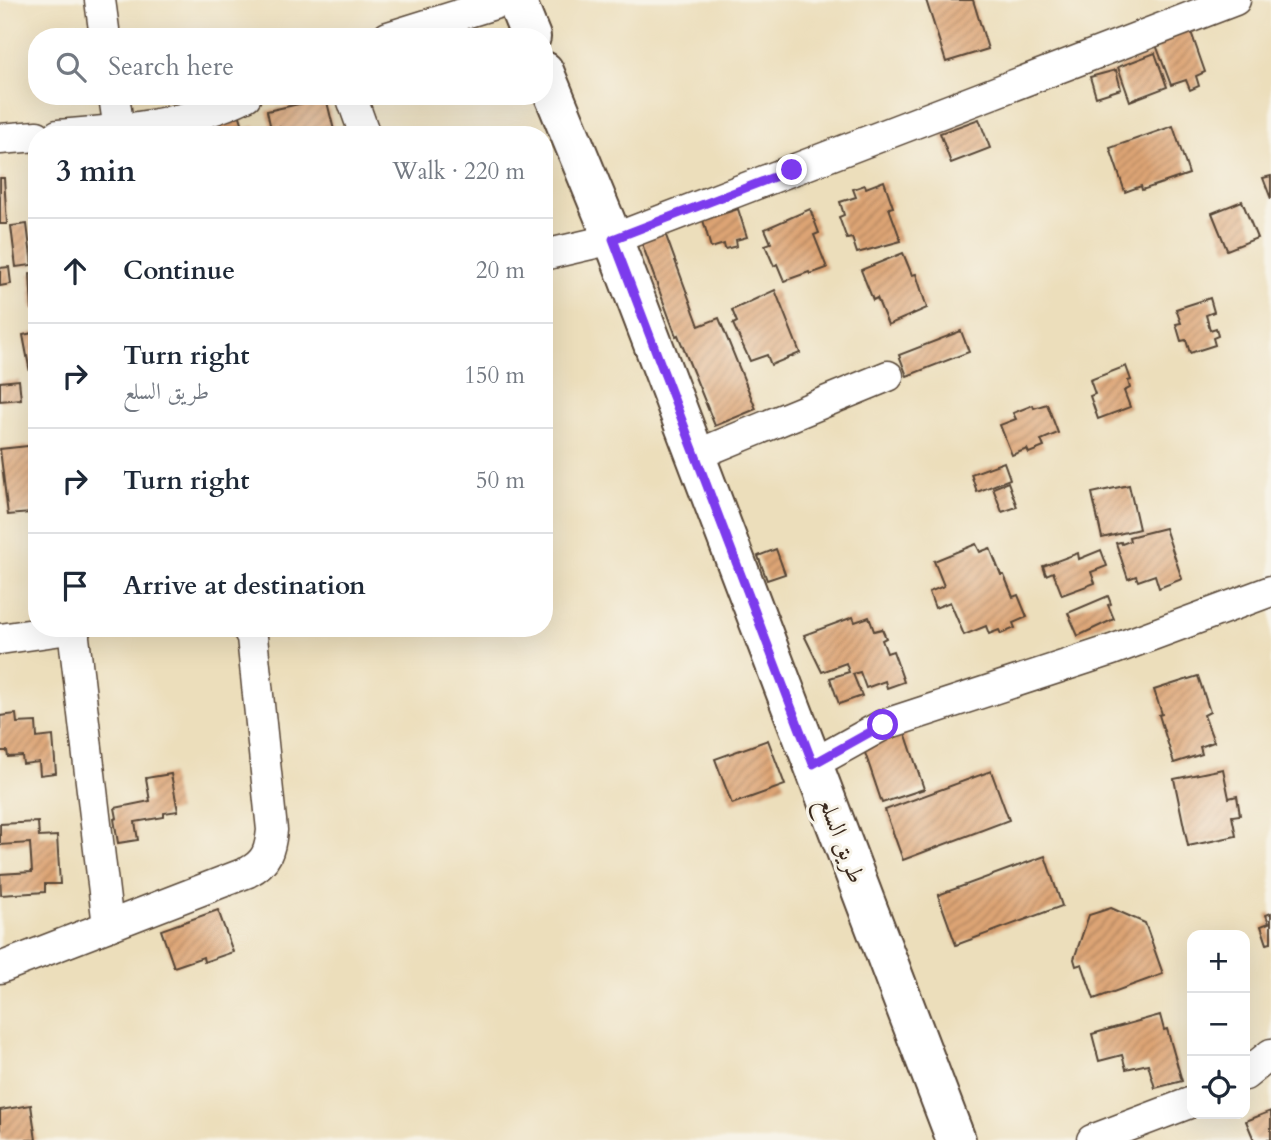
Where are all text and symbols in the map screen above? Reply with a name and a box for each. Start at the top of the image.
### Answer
search box [28,28,553,105]
icon: search [52,48,90,86]
text: Search here [108,49,234,84]
text: 3 min [56,151,136,192]
route end [776,154,807,185]
text: Walk · 220 m [392,156,525,187]
icon: ahead [56,252,94,290]
text: Continue [123,253,235,288]
text: 20 m [476,255,525,286]
text: Turn right [123,338,250,373]
icon: right [56,357,94,395]
text: 150 m [464,360,525,391]
text: طريق السلع [123,376,209,407]
icon: right [56,462,94,500]
text: Turn right [123,463,250,498]
text: 50 m [476,465,525,496]
icon: arrive [56,567,94,605]
text: Arrive at destination [123,568,366,603]
route start [867,709,898,740]
street label: طريق السلع [805,792,873,890]
map controls [1187,930,1250,1119]
button: + [1187,930,1250,993]
button: − [1187,993,1250,1056]
button: locate [1187,1056,1250,1119]

